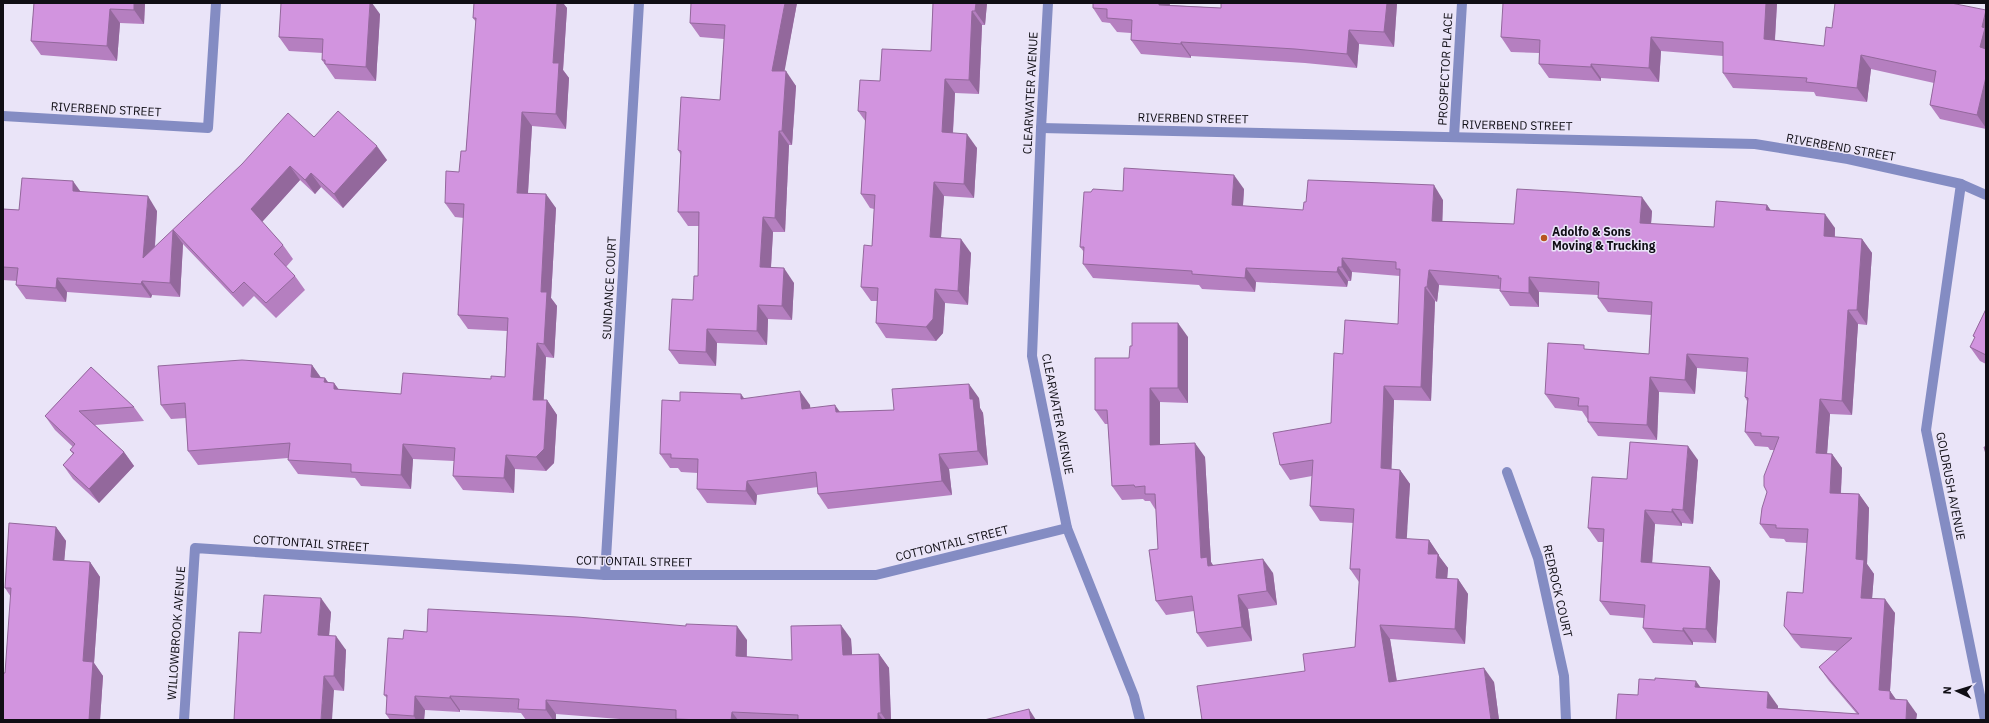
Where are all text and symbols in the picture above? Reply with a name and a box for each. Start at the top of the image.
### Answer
street label: PROSPECTOR PLACE [1435,12,1455,126]
street label: CLEARWATER AVENUE [1019,31,1041,155]
street label: RIVERBEND STREET [50,99,162,119]
street label: RIVERBEND STREET [1137,110,1249,126]
street label: RIVERBEND STREET [1461,117,1573,133]
street label: RIVERBEND STREET [1785,130,1897,164]
place label: Adolfo & Sons Moving & Trucking [1552,224,1656,253]
marker: Adolfo & Sons Moving & Trucking [1539,233,1549,243]
street label: SUNDANCE COURT [599,236,619,340]
street label: CLEARWATER AVENUE [1039,352,1077,476]
street label: GOLDRUSH AVENUE [1933,431,1969,541]
street label: COTTONTAIL STREET [894,522,1010,564]
street label: COTTONTAIL STREET [253,531,369,555]
street label: REDROCK COURT [1540,543,1576,639]
street label: COTTONTAIL STREET [576,552,692,570]
street label: WILLOWBROOK AVENUE [164,565,188,701]
north arrow [1937,671,1977,711]
text: N [1940,686,1954,695]

